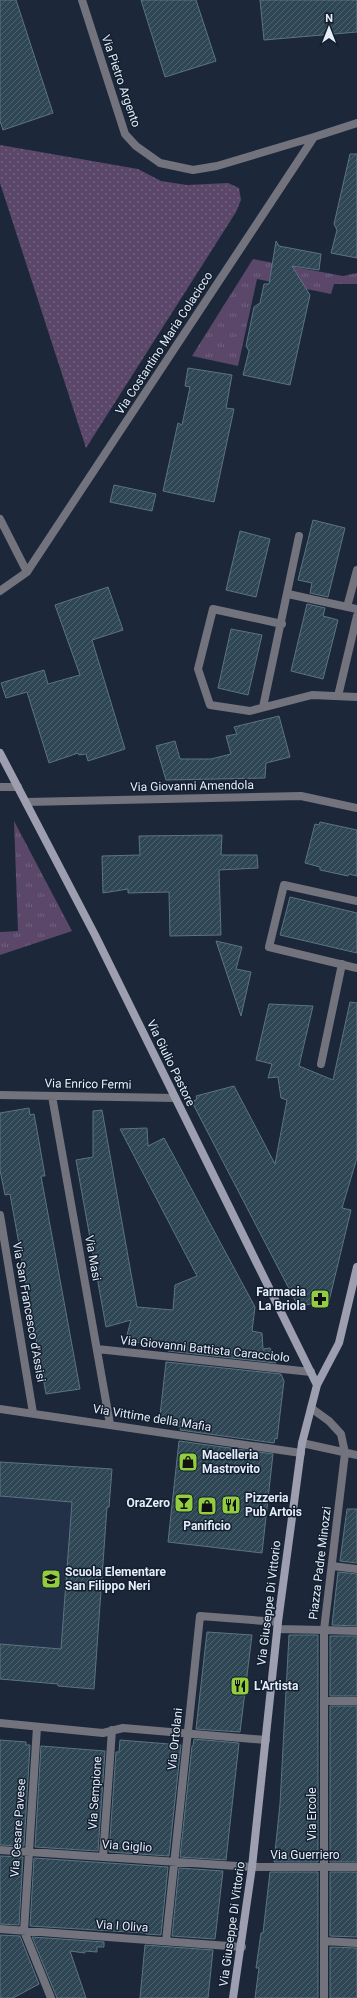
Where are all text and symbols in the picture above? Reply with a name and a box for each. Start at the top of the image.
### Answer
north arrow [309,8,349,48]
text: N [325,12,333,25]
street label: Via Pietro Argento [99,33,143,129]
street label: Via Costantino Maria Colacicco [113,269,216,417]
street label: Via Giovanni Amendola [130,778,254,794]
street label: Via Giulio Pastore [144,1017,198,1109]
street label: Via Enrico Fermi [44,1076,132,1092]
street label: Via Masi [82,1234,104,1282]
street label: Via San Francesco d'Assisi [10,1241,48,1383]
place label: Farmacia La Briola [256,1285,307,1313]
pharmacy icon: Farmacia La Briola [309,1288,331,1310]
street label: Via Giovanni Battista Caracciolo [119,1333,291,1365]
street label: Via Vittime della Mafia [92,1402,212,1434]
place label: Macelleria Mastrovito [202,1448,260,1476]
shop icon: Macelleria Mastrovito [177,1451,199,1473]
place label: Pizzeria Pub Artois [245,1491,302,1519]
bar icon: OraZero [173,1492,195,1514]
restaurant icon: Pizzeria Pub Artois [220,1494,242,1516]
shop icon: Panificio [196,1495,218,1517]
place label: OraZero [126,1496,170,1510]
street label: Piazza Padre Minozzi [306,1505,334,1620]
place label: Panificio [183,1519,231,1533]
street label: Via Giuseppe Di Vittorio [254,1540,284,1666]
place label: Scuola Elementare San Filippo Neri [65,1565,166,1593]
school or university icon: Scuola Elementare San Filippo Neri [40,1568,62,1590]
restaurant icon: L'Artista [229,1675,251,1697]
place label: L'Artista [254,1679,299,1693]
street label: Via Ortolani [165,1707,185,1771]
street label: Via Sempione [85,1756,105,1830]
street label: Via Cesare Pavese [8,1778,28,1878]
street label: Via Ercole [305,1787,319,1841]
street label: Via Giglio [101,1837,153,1855]
street label: Via Guerriero [270,1848,340,1862]
street label: Via Giuseppe Di Vittorio [216,1861,248,1987]
street label: Via I Oliva [95,1917,149,1935]

